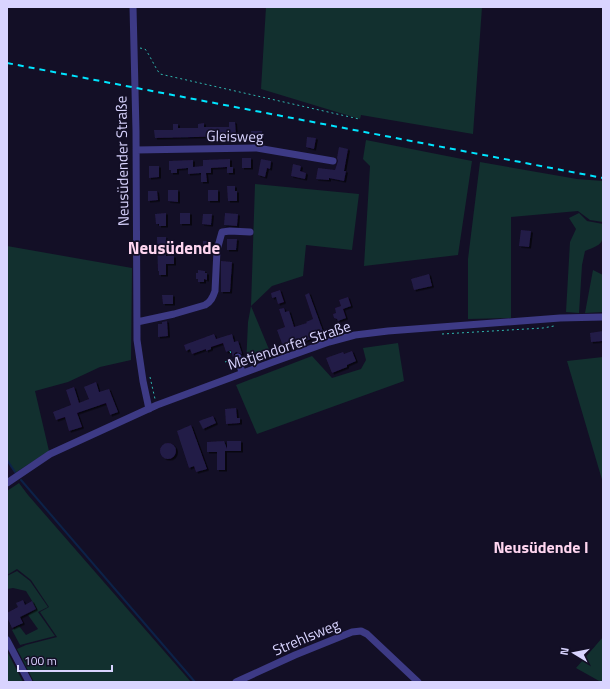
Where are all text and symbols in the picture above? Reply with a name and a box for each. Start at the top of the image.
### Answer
street label: Neusüdender Straße [109,96,135,226]
street label: Gleisweg [206,124,264,148]
district label: Neusüdende [128,235,221,261]
street label: Metjendorfer Straße [224,314,354,376]
district label: Neusüdende I [493,535,589,559]
street label: Strehlsweg [269,612,343,661]
north arrow [554,633,594,673]
text: N [556,646,573,656]
scale bar [18,647,112,673]
text: 100 m [24,651,57,670]

